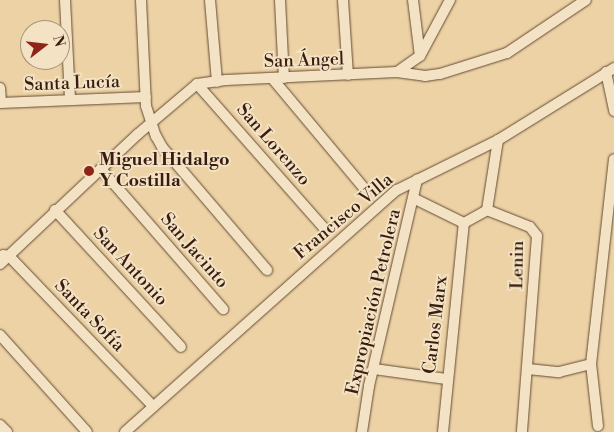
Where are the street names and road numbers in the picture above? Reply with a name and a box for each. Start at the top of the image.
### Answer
street label: San Ángel [263,49,345,73]
street label: Santa Lucía [24,72,120,96]
street label: San Lorenzo [231,99,315,191]
street label: Francisco Villa [290,169,398,265]
street label: Expropiación Petrolera [342,207,406,397]
street label: San Jacinto [155,209,233,293]
street label: San Antonio [88,223,172,311]
street label: Lenin [507,241,529,289]
street label: Santa Sofía [49,275,129,357]
street label: Carlos Marx [419,275,453,375]

